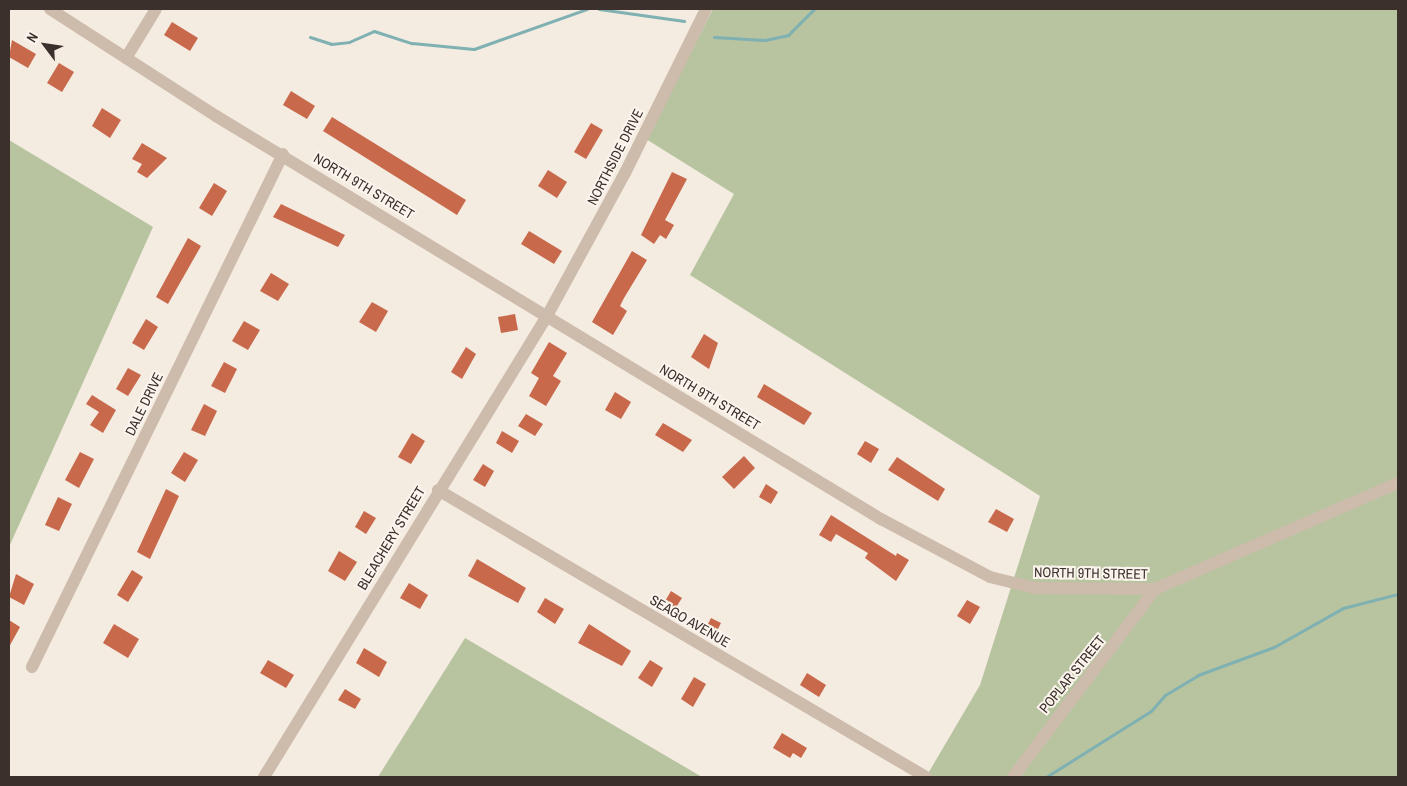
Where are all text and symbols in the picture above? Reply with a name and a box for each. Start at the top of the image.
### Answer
north arrow [20,20,70,70]
text: N [22,29,42,45]
street label: NORTHSIDE DRIVE [584,106,646,208]
street label: NORTH 9TH STREET [311,149,417,223]
street label: NORTH 9TH STREET [657,360,763,434]
street label: DALE DRIVE [121,370,167,438]
street label: BLEACHERY STREET [353,483,429,593]
street label: NORTH 9TH STREET [1034,564,1148,582]
street label: SEAGO AVENUE [647,591,733,651]
street label: POPLAR STREET [1036,632,1108,716]

